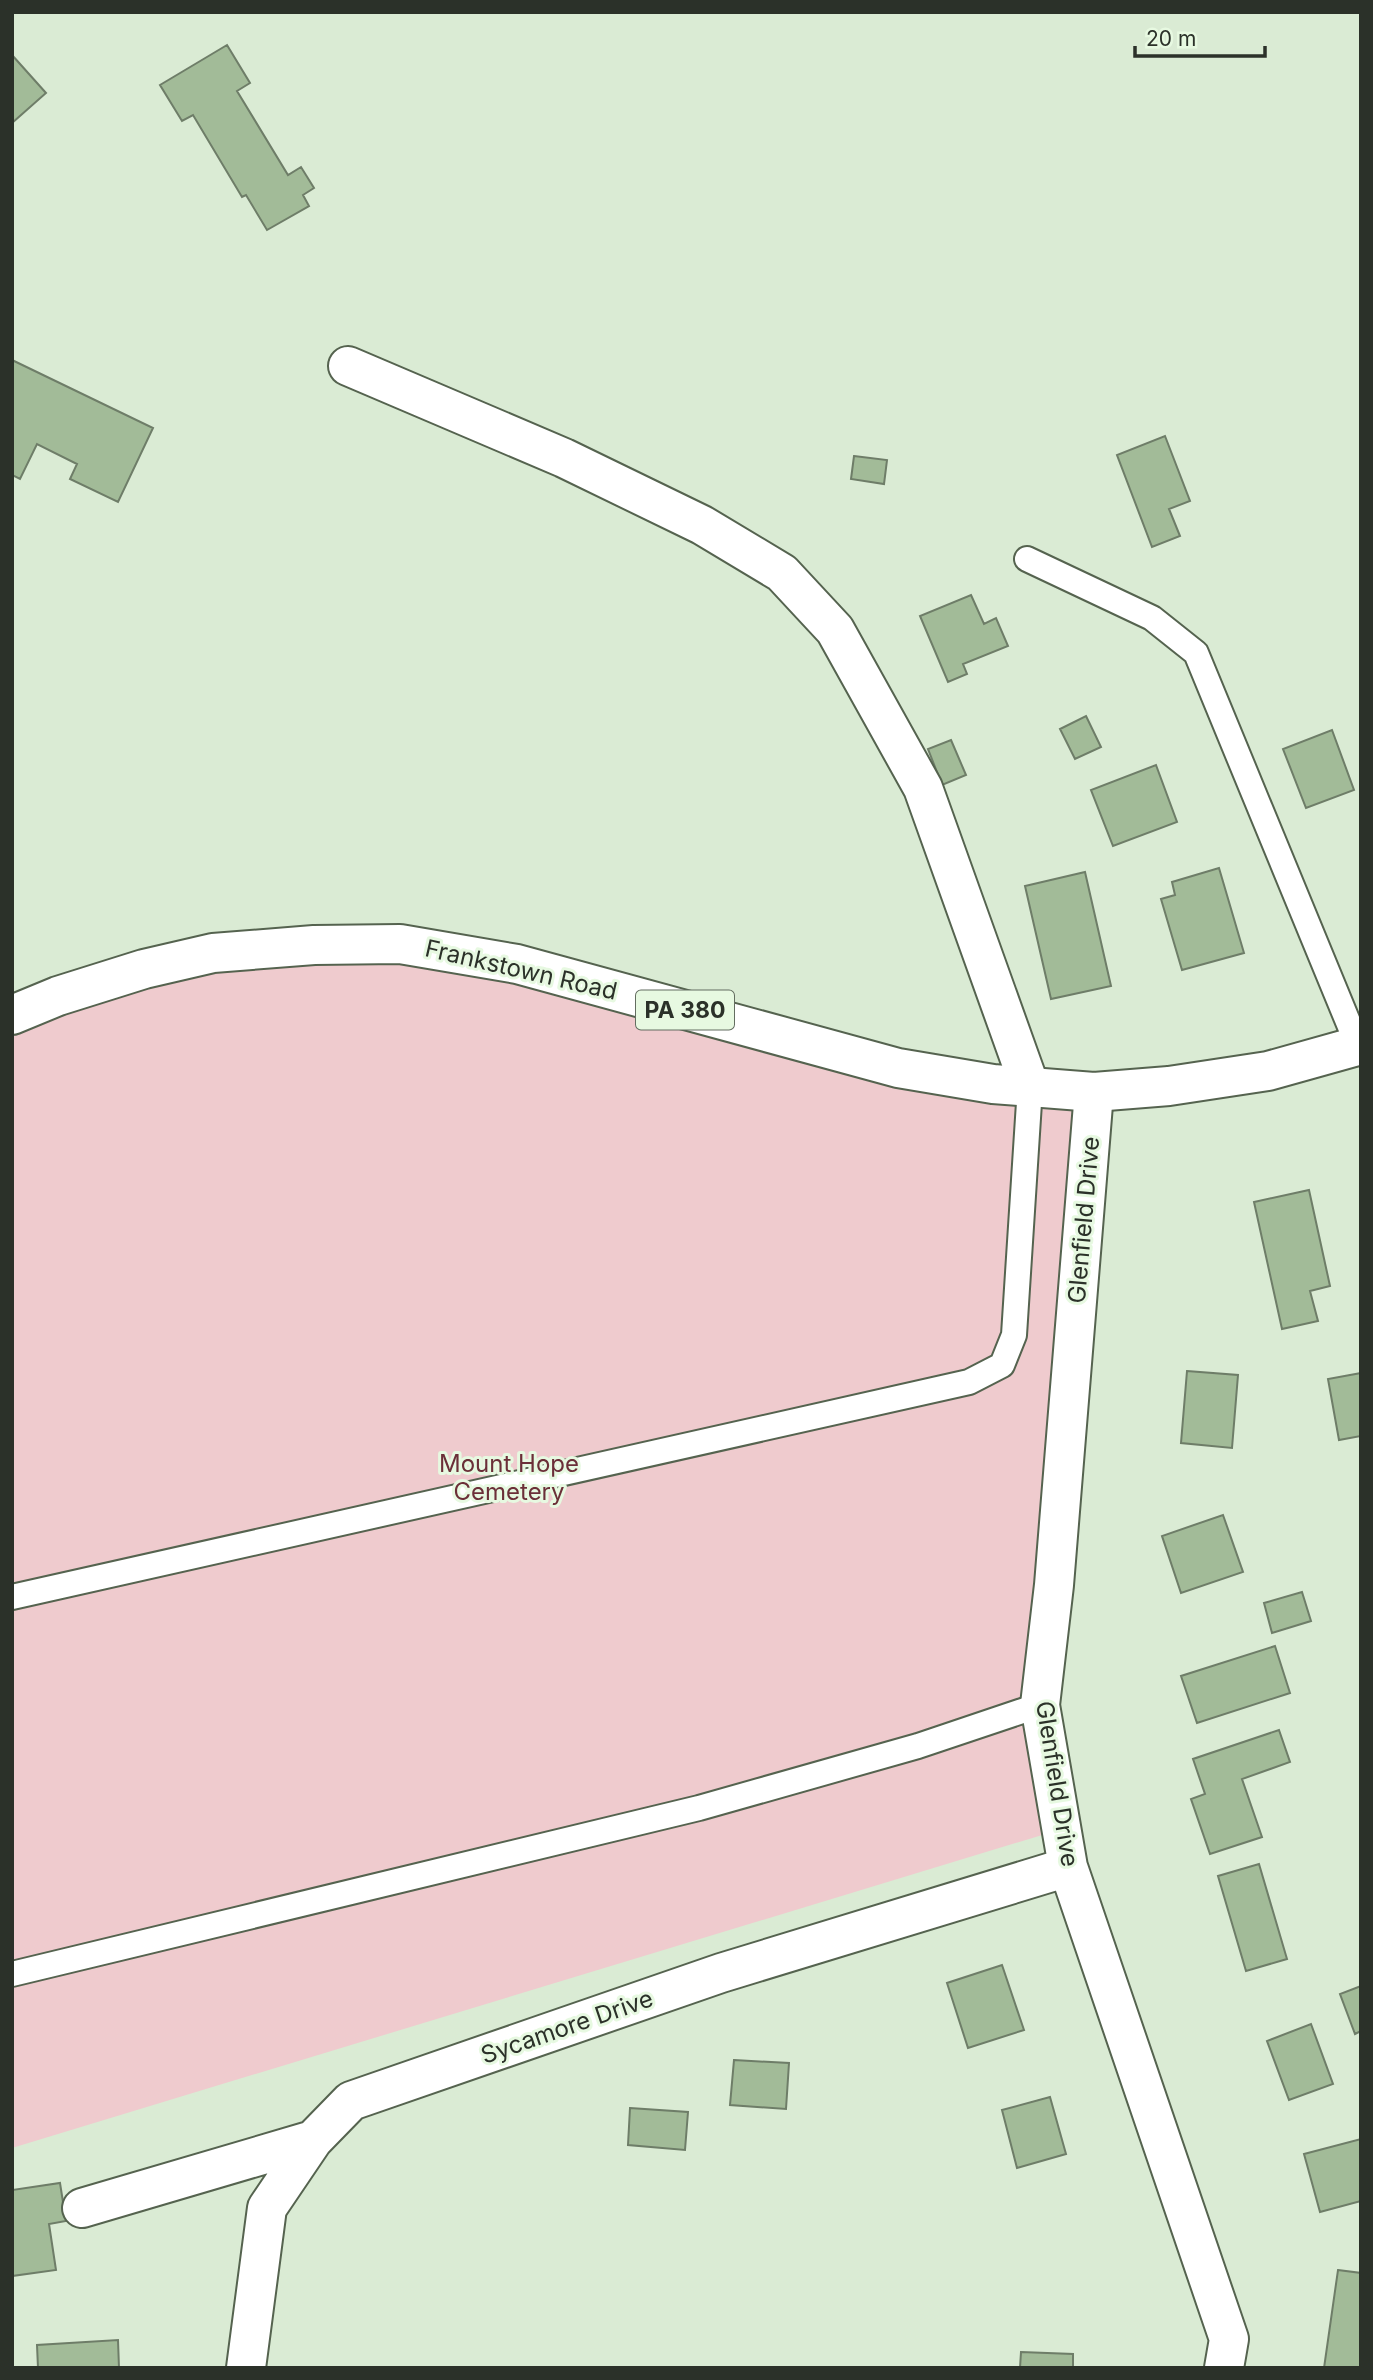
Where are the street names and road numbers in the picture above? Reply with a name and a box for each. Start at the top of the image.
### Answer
street label: Frankstown Road [422,933,620,1006]
road number: PA 380 [636,990,734,1030]
street label: Glenfield Drive [1062,1135,1105,1305]
street label: Glenfield Drive [1030,1699,1085,1869]
street label: Sycamore Drive [477,1983,657,2070]

